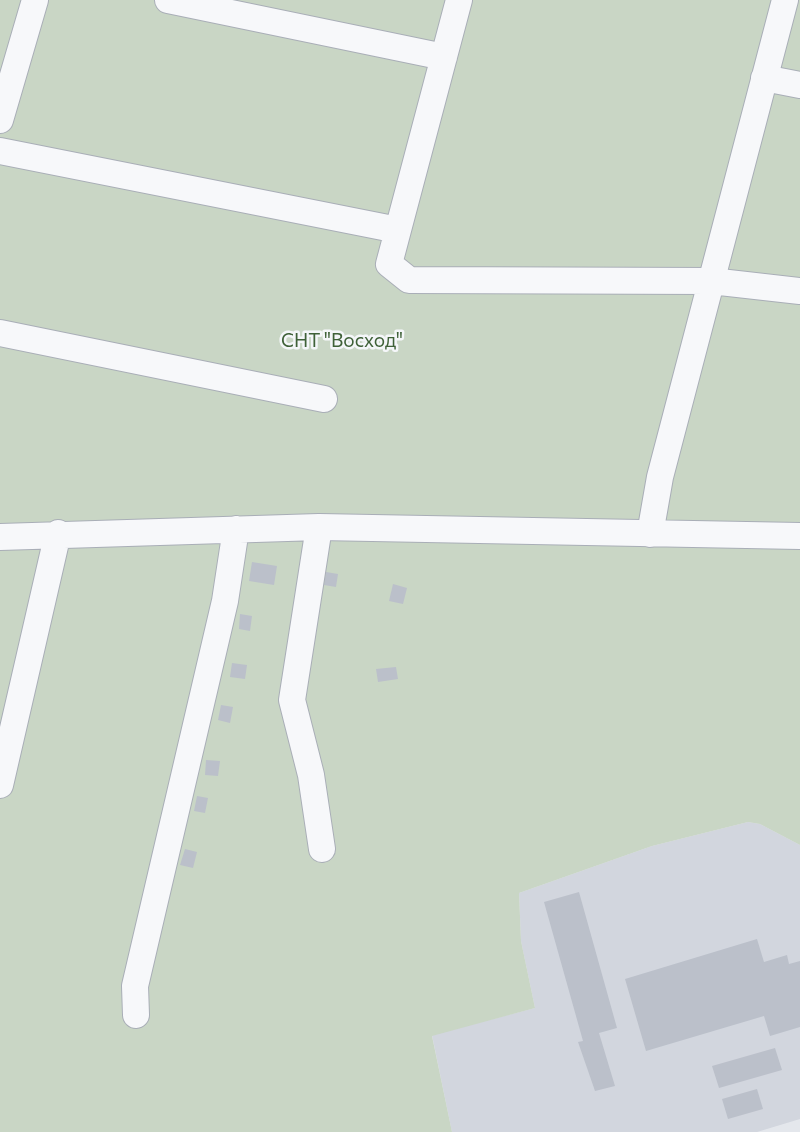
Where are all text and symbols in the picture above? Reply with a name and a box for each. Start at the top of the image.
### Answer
park label: СНТ "Восход" [281,330,403,352]

